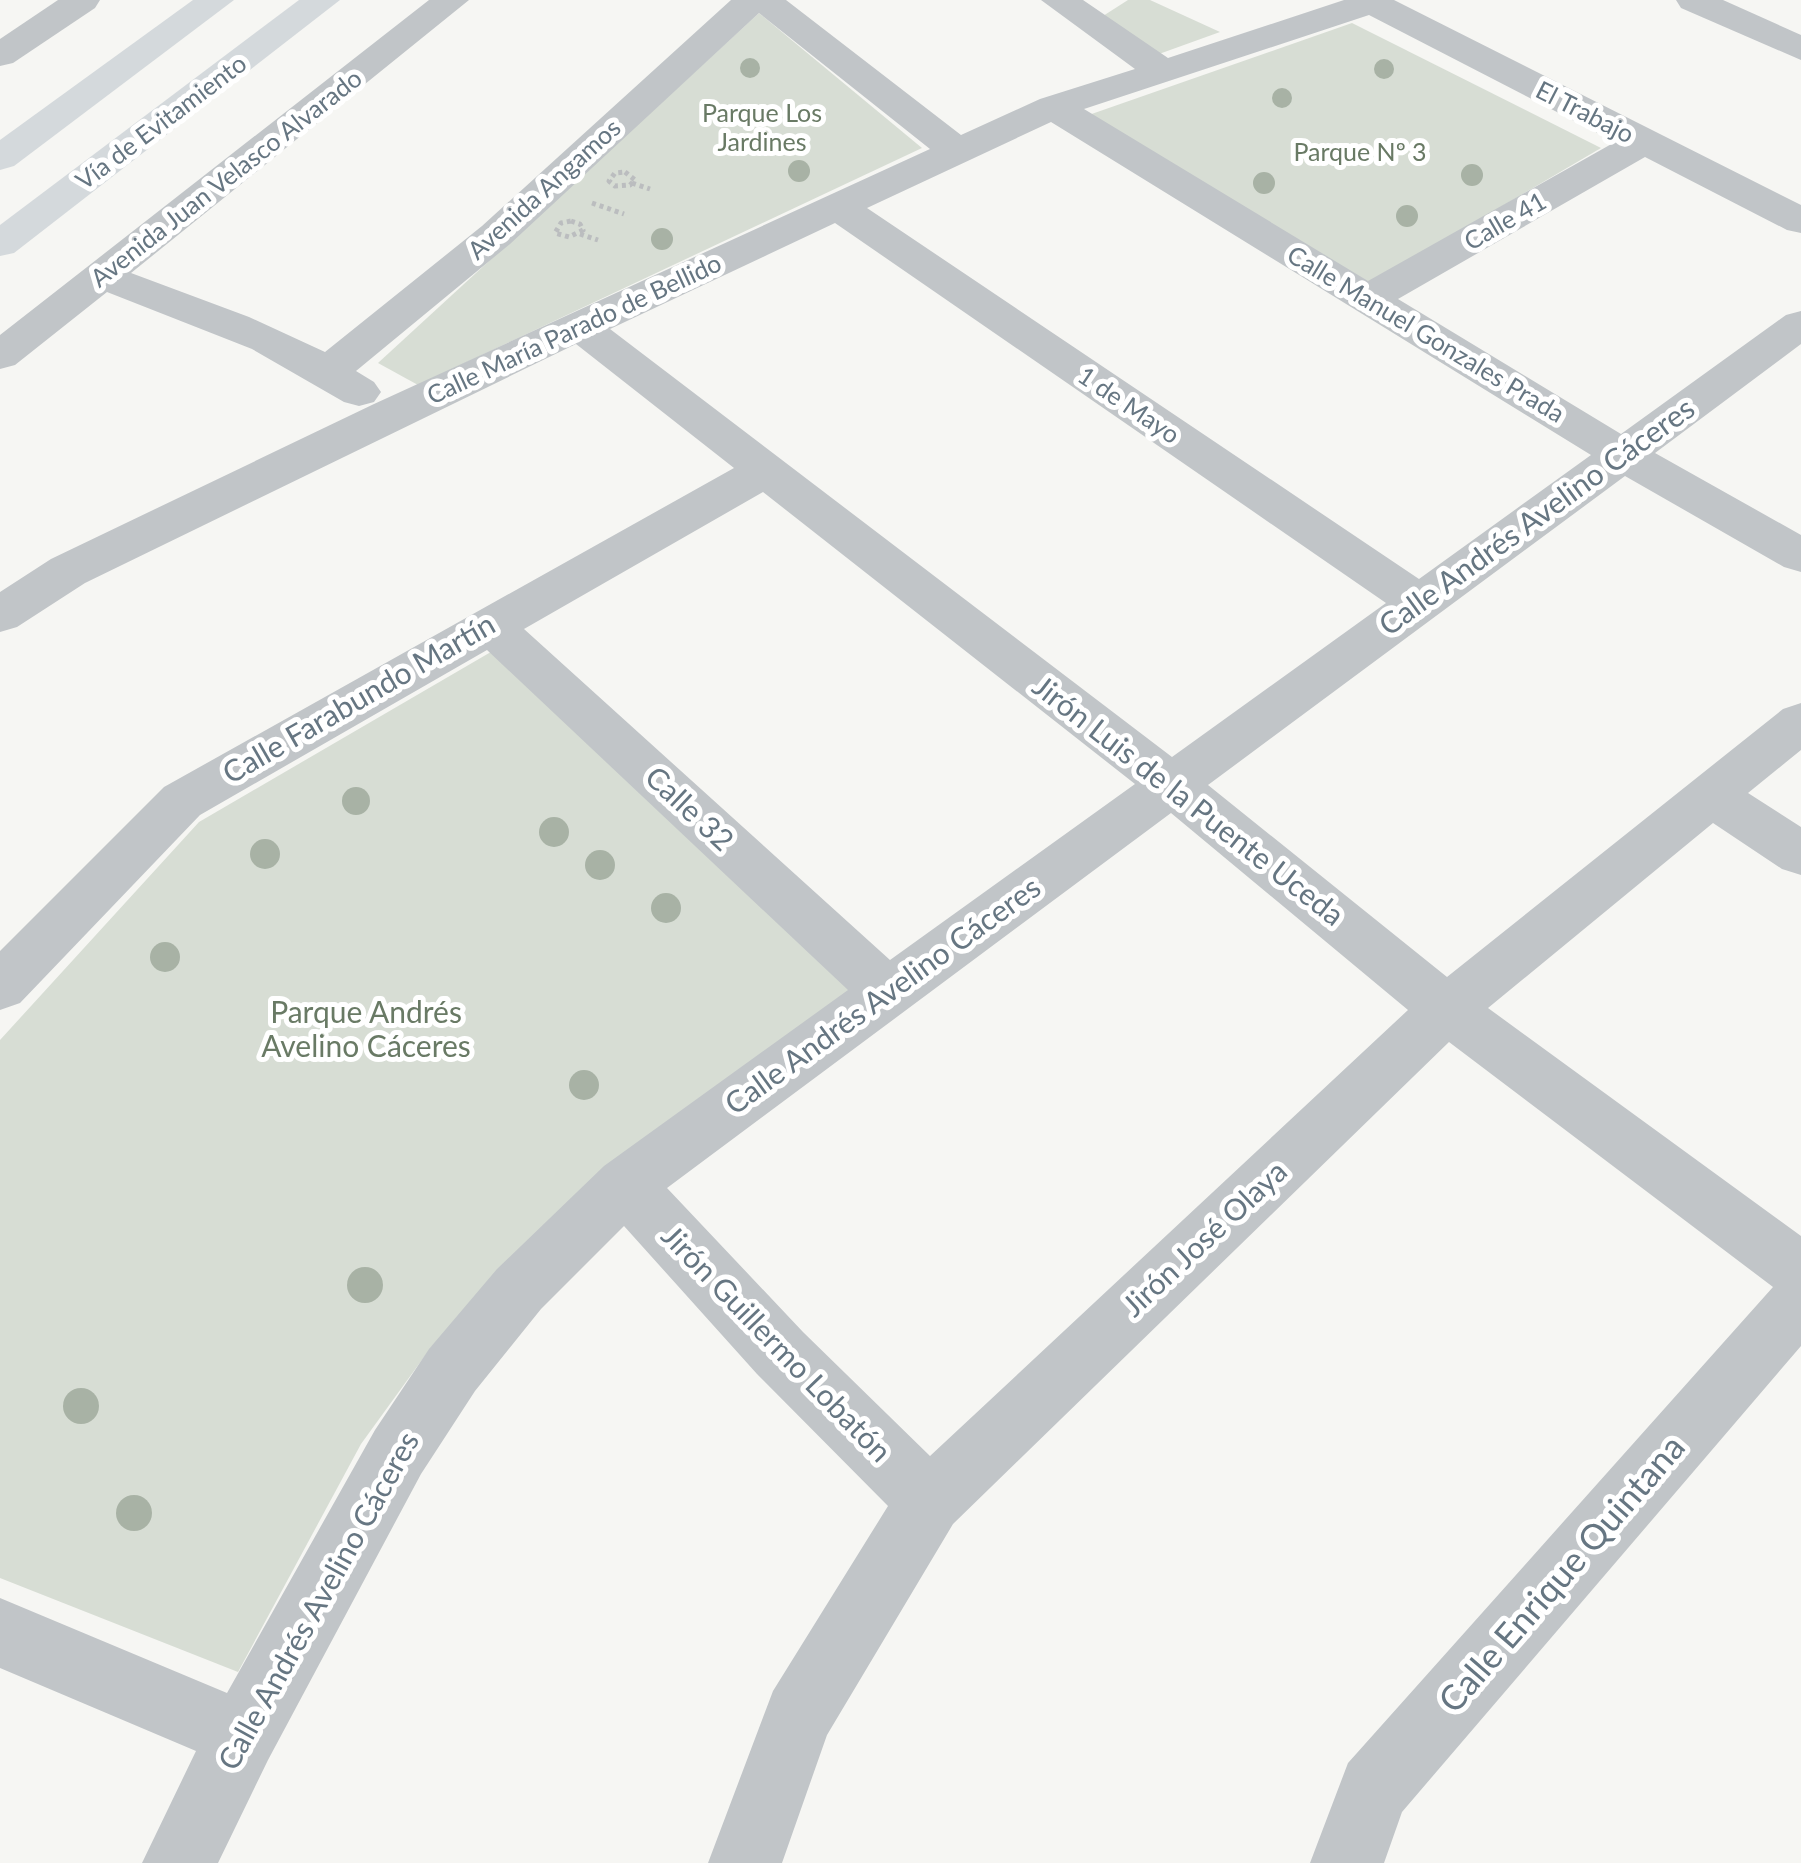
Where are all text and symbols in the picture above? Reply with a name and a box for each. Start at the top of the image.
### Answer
street label: Vía de Evitamiento [69,47,252,195]
street label: Avenida Juan Velasco Alvarado [84,62,367,292]
street label: El Trabajo [1531,74,1639,148]
park label: Parque Los Jardines [702,97,822,156]
street label: Avenida Angamos [461,112,626,265]
park label: Parque Nº 3 [1293,136,1427,166]
street label: Calle 41 [1458,185,1551,256]
street label: Calle Manuel Gonzales Prada [1282,238,1571,428]
street label: Calle María Parado de Bellido [422,247,726,410]
street label: 1 de Mayo [1073,359,1186,449]
street label: Calle Andrés Avelino Cáceres [1371,389,1700,642]
street label: Calle Farabundo Martín [216,605,500,790]
street label: Jirón Luis de la Puente Uceda [1027,667,1352,932]
street label: Calle 32 [639,758,742,857]
street label: Calle Andrés Avelino Cáceres [717,868,1046,1121]
park label: Parque Andrés Avelino Cáceres [261,993,471,1063]
street label: Jirón José Olaya [1114,1152,1293,1323]
street label: Jirón Guillermo Lobatón [655,1217,900,1468]
street label: Calle Andrés Avelino Cáceres [209,1425,425,1775]
street label: Calle Enrique Quintana [1429,1426,1692,1720]

